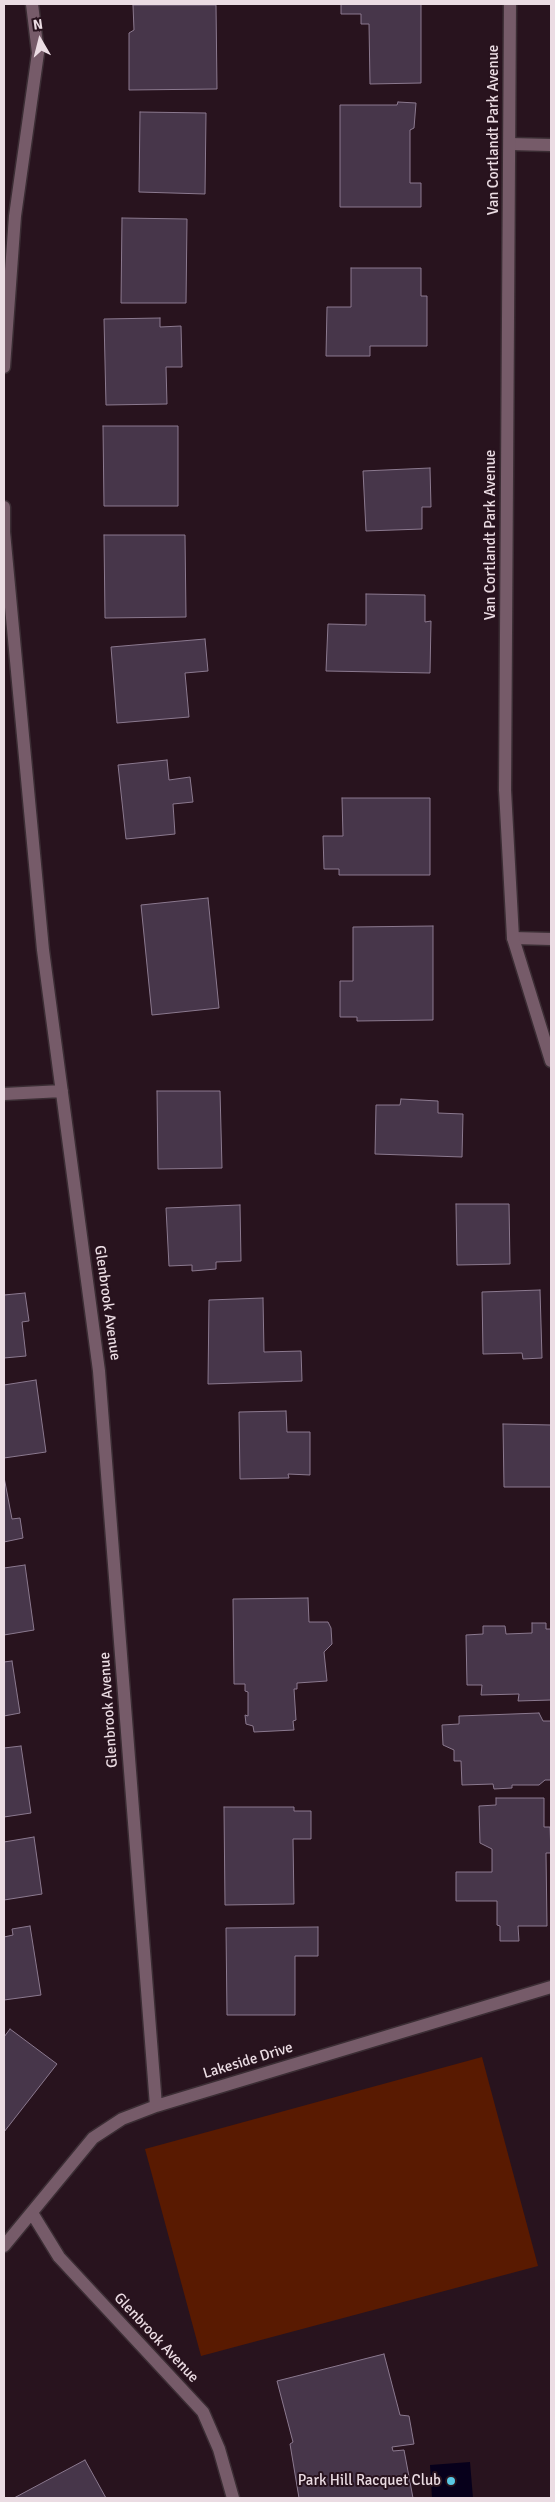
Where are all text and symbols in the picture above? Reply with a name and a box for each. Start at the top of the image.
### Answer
north arrow [15,15,65,65]
text: N [32,16,44,34]
street label: Van Cortlandt Park Avenue [485,45,503,215]
street label: Van Cortlandt Park Avenue [482,450,500,620]
street label: Glenbrook Avenue [90,1244,124,1362]
street label: Glenbrook Avenue [96,1651,122,1769]
street label: Lakeside Drive [201,2039,295,2083]
street label: Glenbrook Avenue [110,2289,202,2387]
place label: Park Hill Racquet Club [298,2472,441,2490]
marker: Park Hill Racquet Club [445,2475,457,2487]

